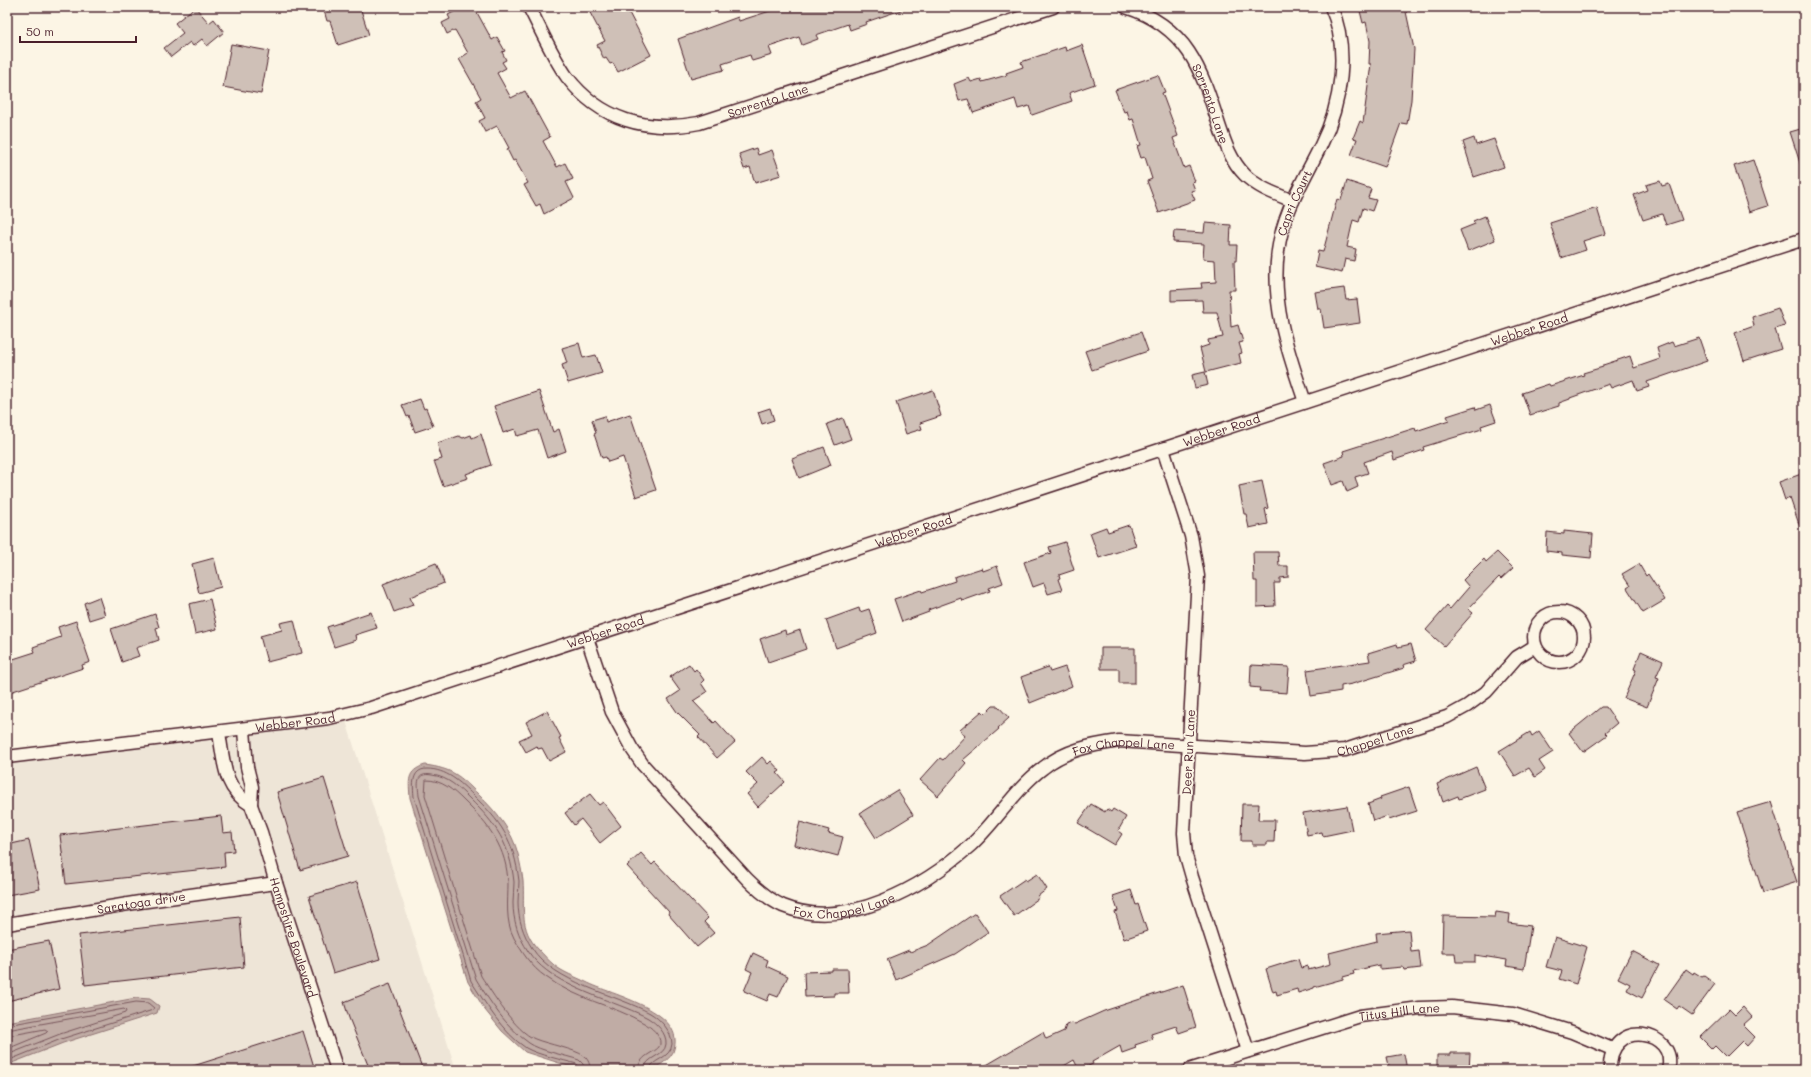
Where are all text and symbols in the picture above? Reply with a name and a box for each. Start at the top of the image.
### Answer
scale bar [20,18,136,44]
text: 50 m [26,23,54,39]
street label: Sorrento Lane [1189,61,1233,146]
street label: Sorrento Lane [725,80,810,121]
street label: Capri Court [1273,167,1315,238]
street label: Webber Road [1488,309,1570,349]
street label: Webber Road [1180,410,1262,450]
street label: Webber Road [872,510,954,551]
street label: Webber Road [564,611,646,651]
street label: Webber Road [254,709,337,735]
street label: Deer Run Lane [1178,709,1198,795]
street label: Chappel Lane [1336,720,1416,759]
street label: Fox Chappel Lane [1070,733,1175,759]
street label: Hampshire Boulevard [267,875,321,1000]
street label: Saratoga drive [96,888,187,917]
street label: Fox Chappel Lane [791,889,897,922]
street label: Titus Hill Lane [1358,999,1440,1024]

